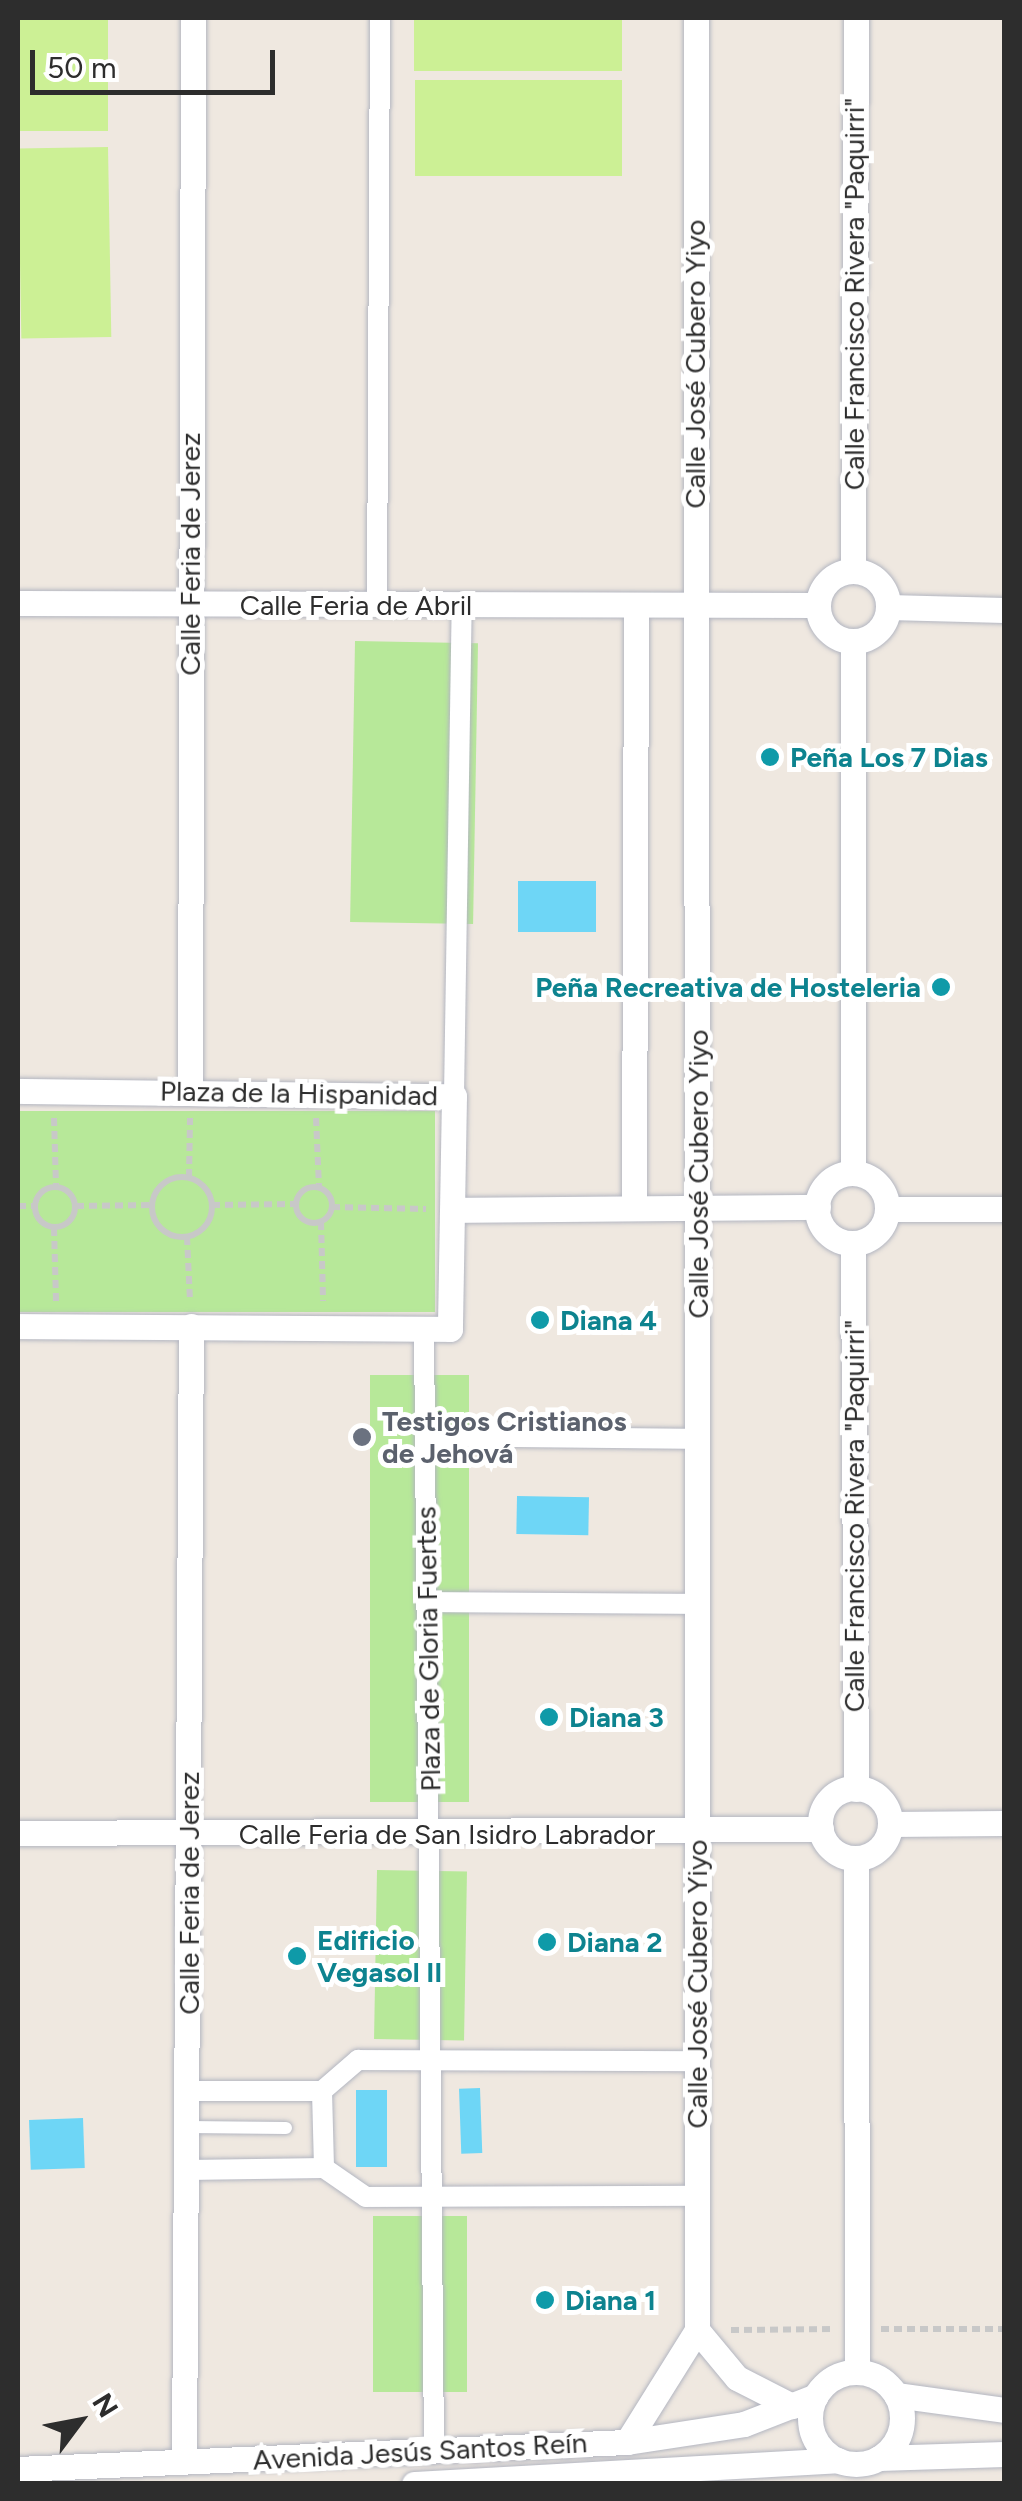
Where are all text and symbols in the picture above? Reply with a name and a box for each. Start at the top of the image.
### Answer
scale bar [35,30,280,92]
text: 50 m [47,49,116,86]
street label: Calle Francisco Rivera "Paquirri" [837,98,871,490]
street label: Calle José Cubero Yiyo [678,219,712,509]
street label: Calle Feria de Jerez [173,432,207,676]
street label: Calle Feria de Abril [240,588,472,622]
place label: Peña Los 7 Dias [790,740,988,774]
marker: Peña Los 7 Dias [759,746,781,768]
place label: Peña Recreativa de Hosteleria [535,970,921,1004]
marker: Peña Recreativa de Hosteleria [930,976,952,998]
street label: Calle José Cubero Yiyo [681,1029,715,1319]
street label: Plaza de la Hispanidad [160,1074,438,1112]
place label: Diana 4 [560,1303,657,1337]
marker: Diana 4 [529,1309,551,1331]
street label: Calle Francisco Rivera "Paquirri" [837,1320,871,1712]
place label: Testigos Cristianos de Jehová [382,1404,626,1470]
marker: Testigos Cristianos de Jehová [351,1426,373,1448]
street label: Plaza de Gloria Fuertes [409,1506,447,1792]
place label: Diana 3 [569,1700,664,1734]
marker: Diana 3 [538,1706,560,1728]
street label: Calle Feria de Jerez [172,1771,206,2015]
street label: Calle Feria de San Isidro Labrador [239,1817,655,1851]
street label: Calle José Cubero Yiyo [680,1839,714,2129]
place label: Edificio Vegasol II [317,1923,442,1989]
place label: Diana 2 [567,1925,663,1959]
marker: Diana 2 [536,1931,558,1953]
marker: Edificio Vegasol II [286,1945,308,1967]
place label: Diana 1 [565,2283,656,2317]
marker: Diana 1 [534,2289,556,2311]
north arrow [30,2371,130,2471]
text: N [85,2387,126,2423]
street label: Avenida Jesús Santos Reín [252,2425,588,2477]

